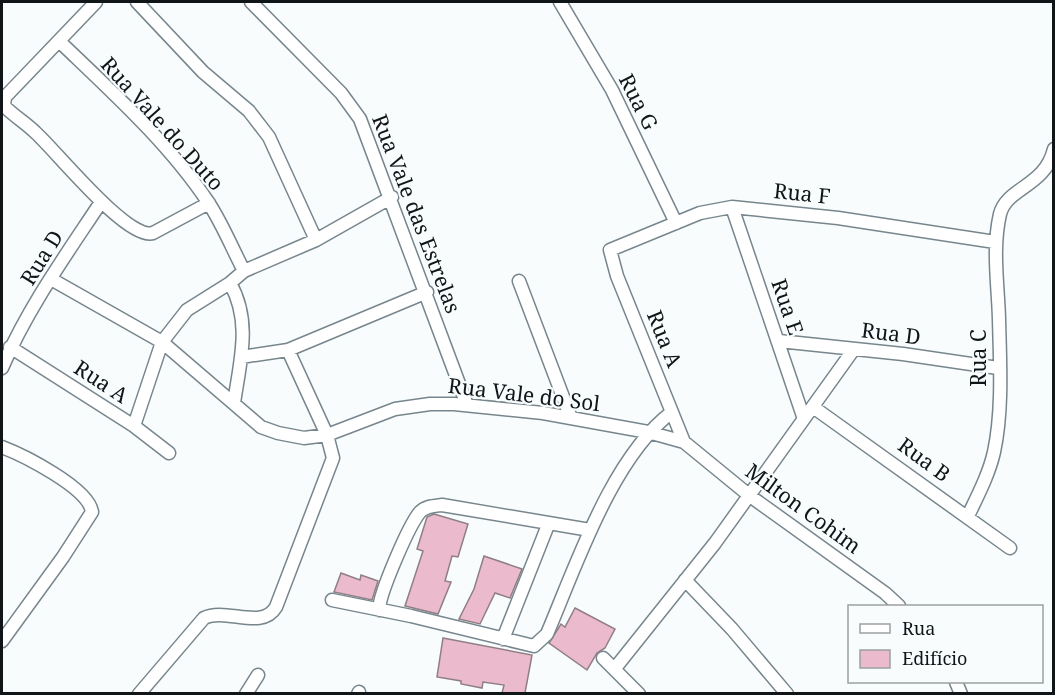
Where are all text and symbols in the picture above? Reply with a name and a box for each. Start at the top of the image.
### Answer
street label: Rua Vale do Duto [95,50,230,196]
street label: Rua G [613,69,665,134]
street label: Rua Vale das Estrelas [366,110,468,317]
street label: Rua F [772,176,832,210]
street label: Rua D [13,225,69,290]
street label: Rua E [765,275,811,338]
street label: Rua A [641,306,689,371]
street label: Rua D [860,315,922,351]
street label: Rua C [964,329,992,387]
street label: Rua A [69,353,134,409]
street label: Rua Vale do Sol [447,371,602,417]
street label: Rua B [893,431,956,488]
street label: Milton Cohim [740,457,867,560]
legend [848,605,1043,683]
text: Rua [902,616,935,640]
text: Edifício [902,646,967,670]

